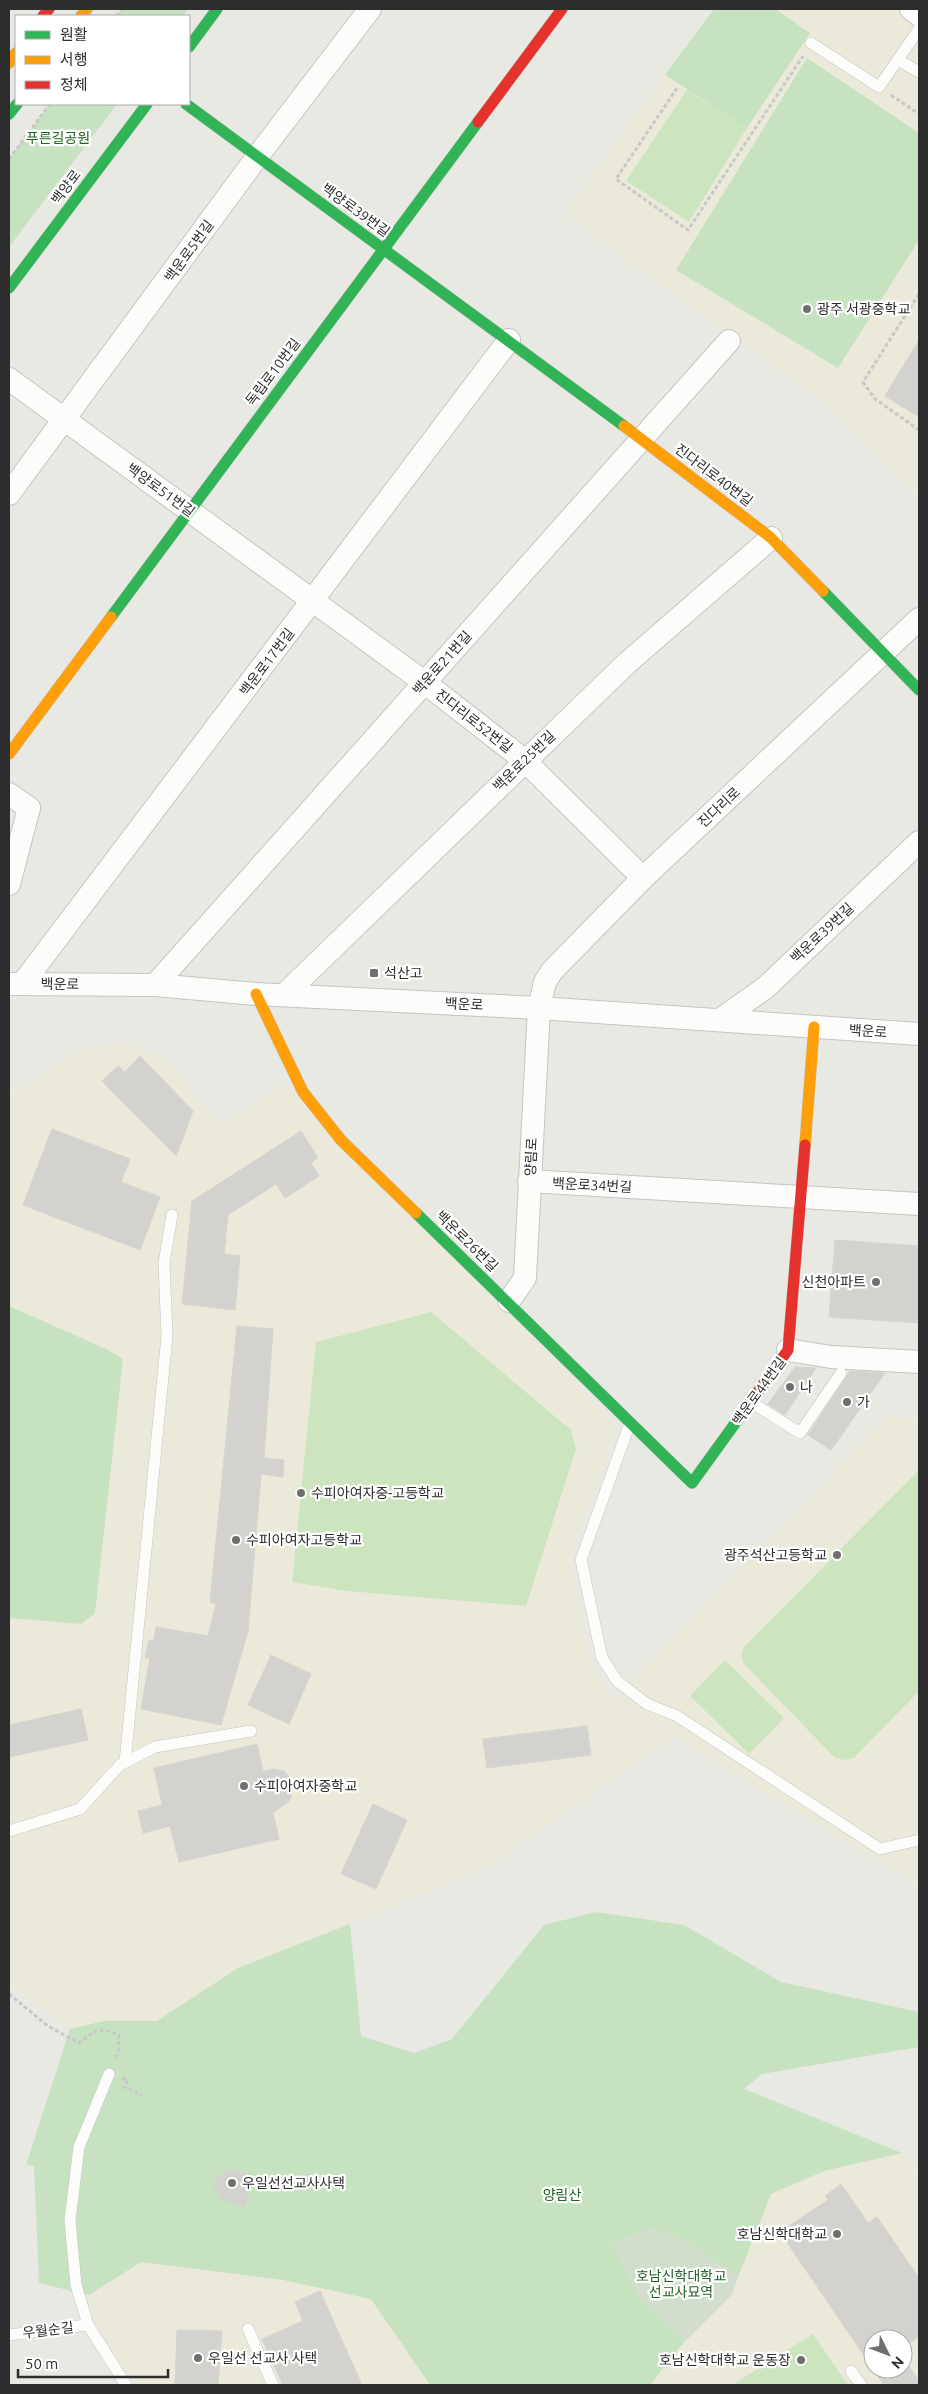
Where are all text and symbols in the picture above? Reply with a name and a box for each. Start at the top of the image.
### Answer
legend [15,15,190,105]
text: 원활 [60,26,88,43]
text: 서행 [60,51,88,68]
text: 정체 [60,76,88,93]
park label: 푸른길공원 [26,130,90,146]
street label: 백양로 [48,167,84,207]
street label: 백양로39번길 [319,180,393,240]
street label: 백운로5번길 [161,217,217,285]
place label: 광주 서광중학교 [817,301,910,317]
marker: 광주 서광중학교 [801,303,813,315]
street label: 독립로10번길 [242,335,304,409]
street label: 진다리로40번길 [672,441,756,509]
street label: 백양로51번길 [124,460,198,520]
street label: 백운로17번길 [236,625,298,699]
street label: 백운로21번길 [409,628,475,698]
street label: 진다리로52번길 [432,686,516,756]
street label: 백운로25번길 [490,727,558,795]
street label: 진다리로 [695,784,743,830]
street label: 백운로39번길 [787,900,857,966]
place label: 석산고 [384,965,423,981]
marker: 석산고 [368,967,380,979]
street label: 백운로 [41,976,80,992]
street label: 백운로 [444,995,484,1013]
street label: 백운로 [848,1022,888,1040]
street label: 양림로 [522,1137,540,1177]
street label: 백운로34번길 [552,1175,632,1195]
street label: 백운로26번길 [433,1207,501,1275]
place label: 신천아파트 [802,1274,866,1290]
marker: 신천아파트 [870,1276,882,1288]
street label: 백운로44번길 [729,1354,789,1428]
place label: 나 [800,1379,813,1395]
marker: 나 [784,1381,796,1393]
place label: 가 [857,1394,870,1410]
marker: 가 [841,1396,853,1408]
place label: 수피아여자중-고등학교 [311,1485,444,1501]
marker: 수피아여자중-고등학교 [295,1487,307,1499]
place label: 수피아여자고등학교 [246,1532,362,1548]
marker: 수피아여자고등학교 [230,1534,242,1546]
place label: 광주석산고등학교 [724,1547,827,1563]
marker: 광주석산고등학교 [831,1549,843,1561]
place label: 수피아여자중학교 [254,1778,357,1794]
marker: 수피아여자중학교 [238,1780,250,1792]
place label: 우일선선교사사택 [242,2175,345,2191]
marker: 우일선선교사사택 [226,2177,238,2189]
park label: 양림산 [543,2187,581,2203]
place label: 호남신학대학교 [737,2226,827,2242]
marker: 호남신학대학교 [831,2228,843,2240]
park label: 호남신학대학교 선교사묘역 [636,2268,726,2300]
street label: 우월순길 [21,2319,75,2341]
north arrow [863,2329,913,2379]
scale bar [18,2346,168,2378]
place label: 우일선 선교사 사택 [208,2350,317,2366]
marker: 우일선 선교사 사택 [192,2352,204,2364]
place label: 호남신학대학교 운동장 [659,2352,791,2368]
text: N [888,2353,907,2372]
marker: 호남신학대학교 운동장 [795,2354,807,2366]
text: 50 m [25,2355,58,2372]

